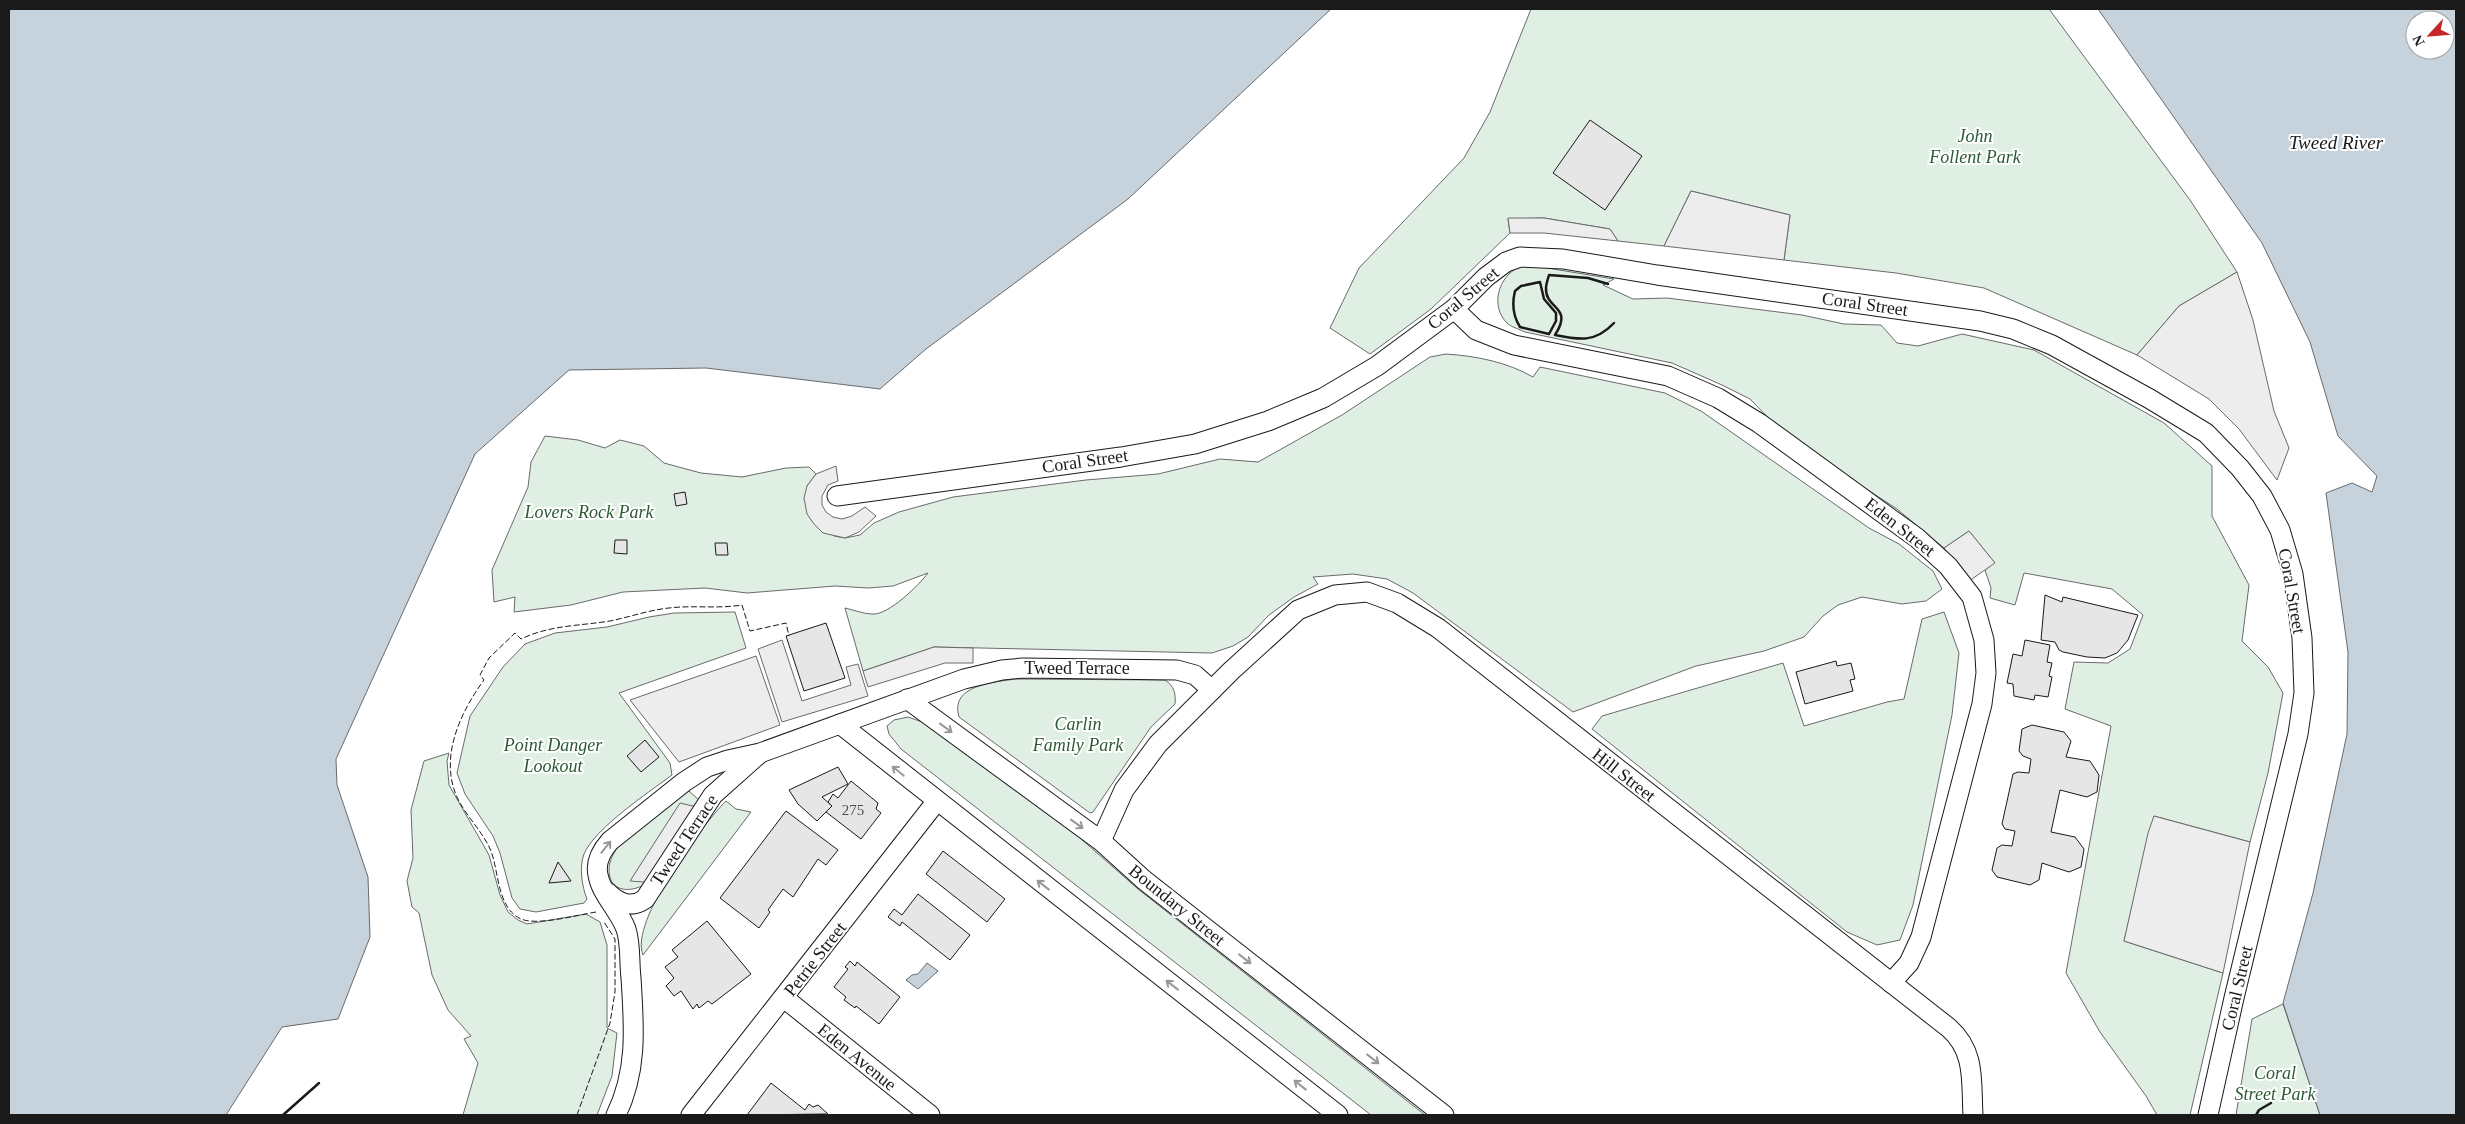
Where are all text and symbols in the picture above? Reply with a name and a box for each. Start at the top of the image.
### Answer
north arrow [2405,10,2455,60]
text: N [2410,33,2428,48]
park label: John Follent Park [1928,126,2022,167]
water label: Tweed River [2289,132,2384,153]
street label: Coral Street [1423,263,1503,333]
street label: Coral Street [1821,288,1909,320]
street label: Coral Street [1041,445,1129,477]
street label: Eden Street [1861,493,1939,561]
park label: Lovers Rock Park [524,502,654,522]
street label: Coral Street [2275,547,2309,635]
street label: Tweed Terrace [1024,658,1130,678]
park label: Carlin Family Park [1032,714,1124,755]
one-way arrow [939,722,952,733]
park label: Point Danger Lookout [503,735,603,776]
street label: Hill Street [1588,744,1660,806]
one-way arrow [892,766,905,777]
street label: Tweed Terrace [646,791,722,889]
house number: 275 [842,802,864,818]
one-way arrow [1070,819,1084,829]
one-way arrow [601,840,612,853]
street label: Boundary Street [1125,860,1229,950]
one-way arrow [1037,880,1050,891]
street label: Petrie Street [780,918,850,1000]
street label: Coral Street [2218,944,2256,1032]
one-way arrow [1238,953,1251,964]
one-way arrow [1165,980,1178,991]
street label: Eden Avenue [814,1019,900,1095]
one-way arrow [1366,1053,1379,1064]
park label: Coral Street Park [2235,1063,2316,1104]
one-way arrow [1294,1080,1307,1091]

